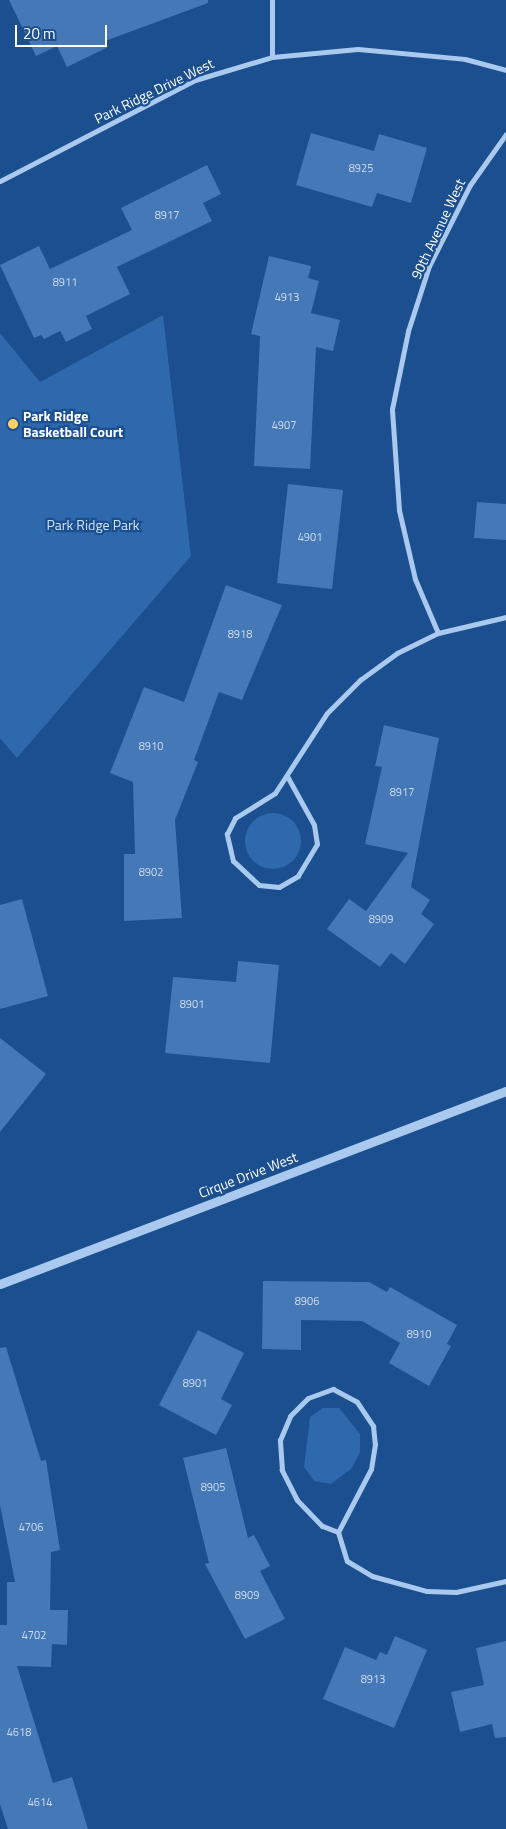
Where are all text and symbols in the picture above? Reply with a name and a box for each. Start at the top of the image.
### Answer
scale bar [18,15,110,47]
text: 20 m [23,22,56,45]
street label: Park Ridge Drive West [92,55,216,127]
house number: 8925 [349,161,373,175]
street label: 90th Avenue West [407,176,469,282]
house number: 8917 [155,208,179,222]
house number: 8911 [53,275,77,289]
house number: 4913 [275,290,299,304]
place label: Park Ridge Basketball Court [23,408,123,441]
marker: Park Ridge Basketball Court [7,418,19,430]
house number: 4907 [272,418,296,432]
park label: Park Ridge Park [46,517,140,533]
house number: 4901 [298,530,322,544]
house number: 8918 [228,627,252,641]
house number: 8910 [139,739,163,753]
house number: 8917 [390,785,414,799]
house number: 8902 [139,865,163,879]
house number: 8909 [369,912,393,926]
house number: 8901 [180,997,204,1011]
street label: Cirque Drive West [196,1148,300,1202]
house number: 8906 [295,1294,319,1308]
house number: 8910 [407,1327,431,1341]
house number: 8901 [183,1376,207,1390]
house number: 8905 [201,1480,225,1494]
house number: 4706 [19,1520,43,1534]
house number: 8909 [235,1588,259,1602]
house number: 4702 [22,1628,46,1642]
house number: 8913 [361,1672,385,1686]
house number: 4618 [7,1725,31,1739]
house number: 4614 [28,1795,52,1809]

